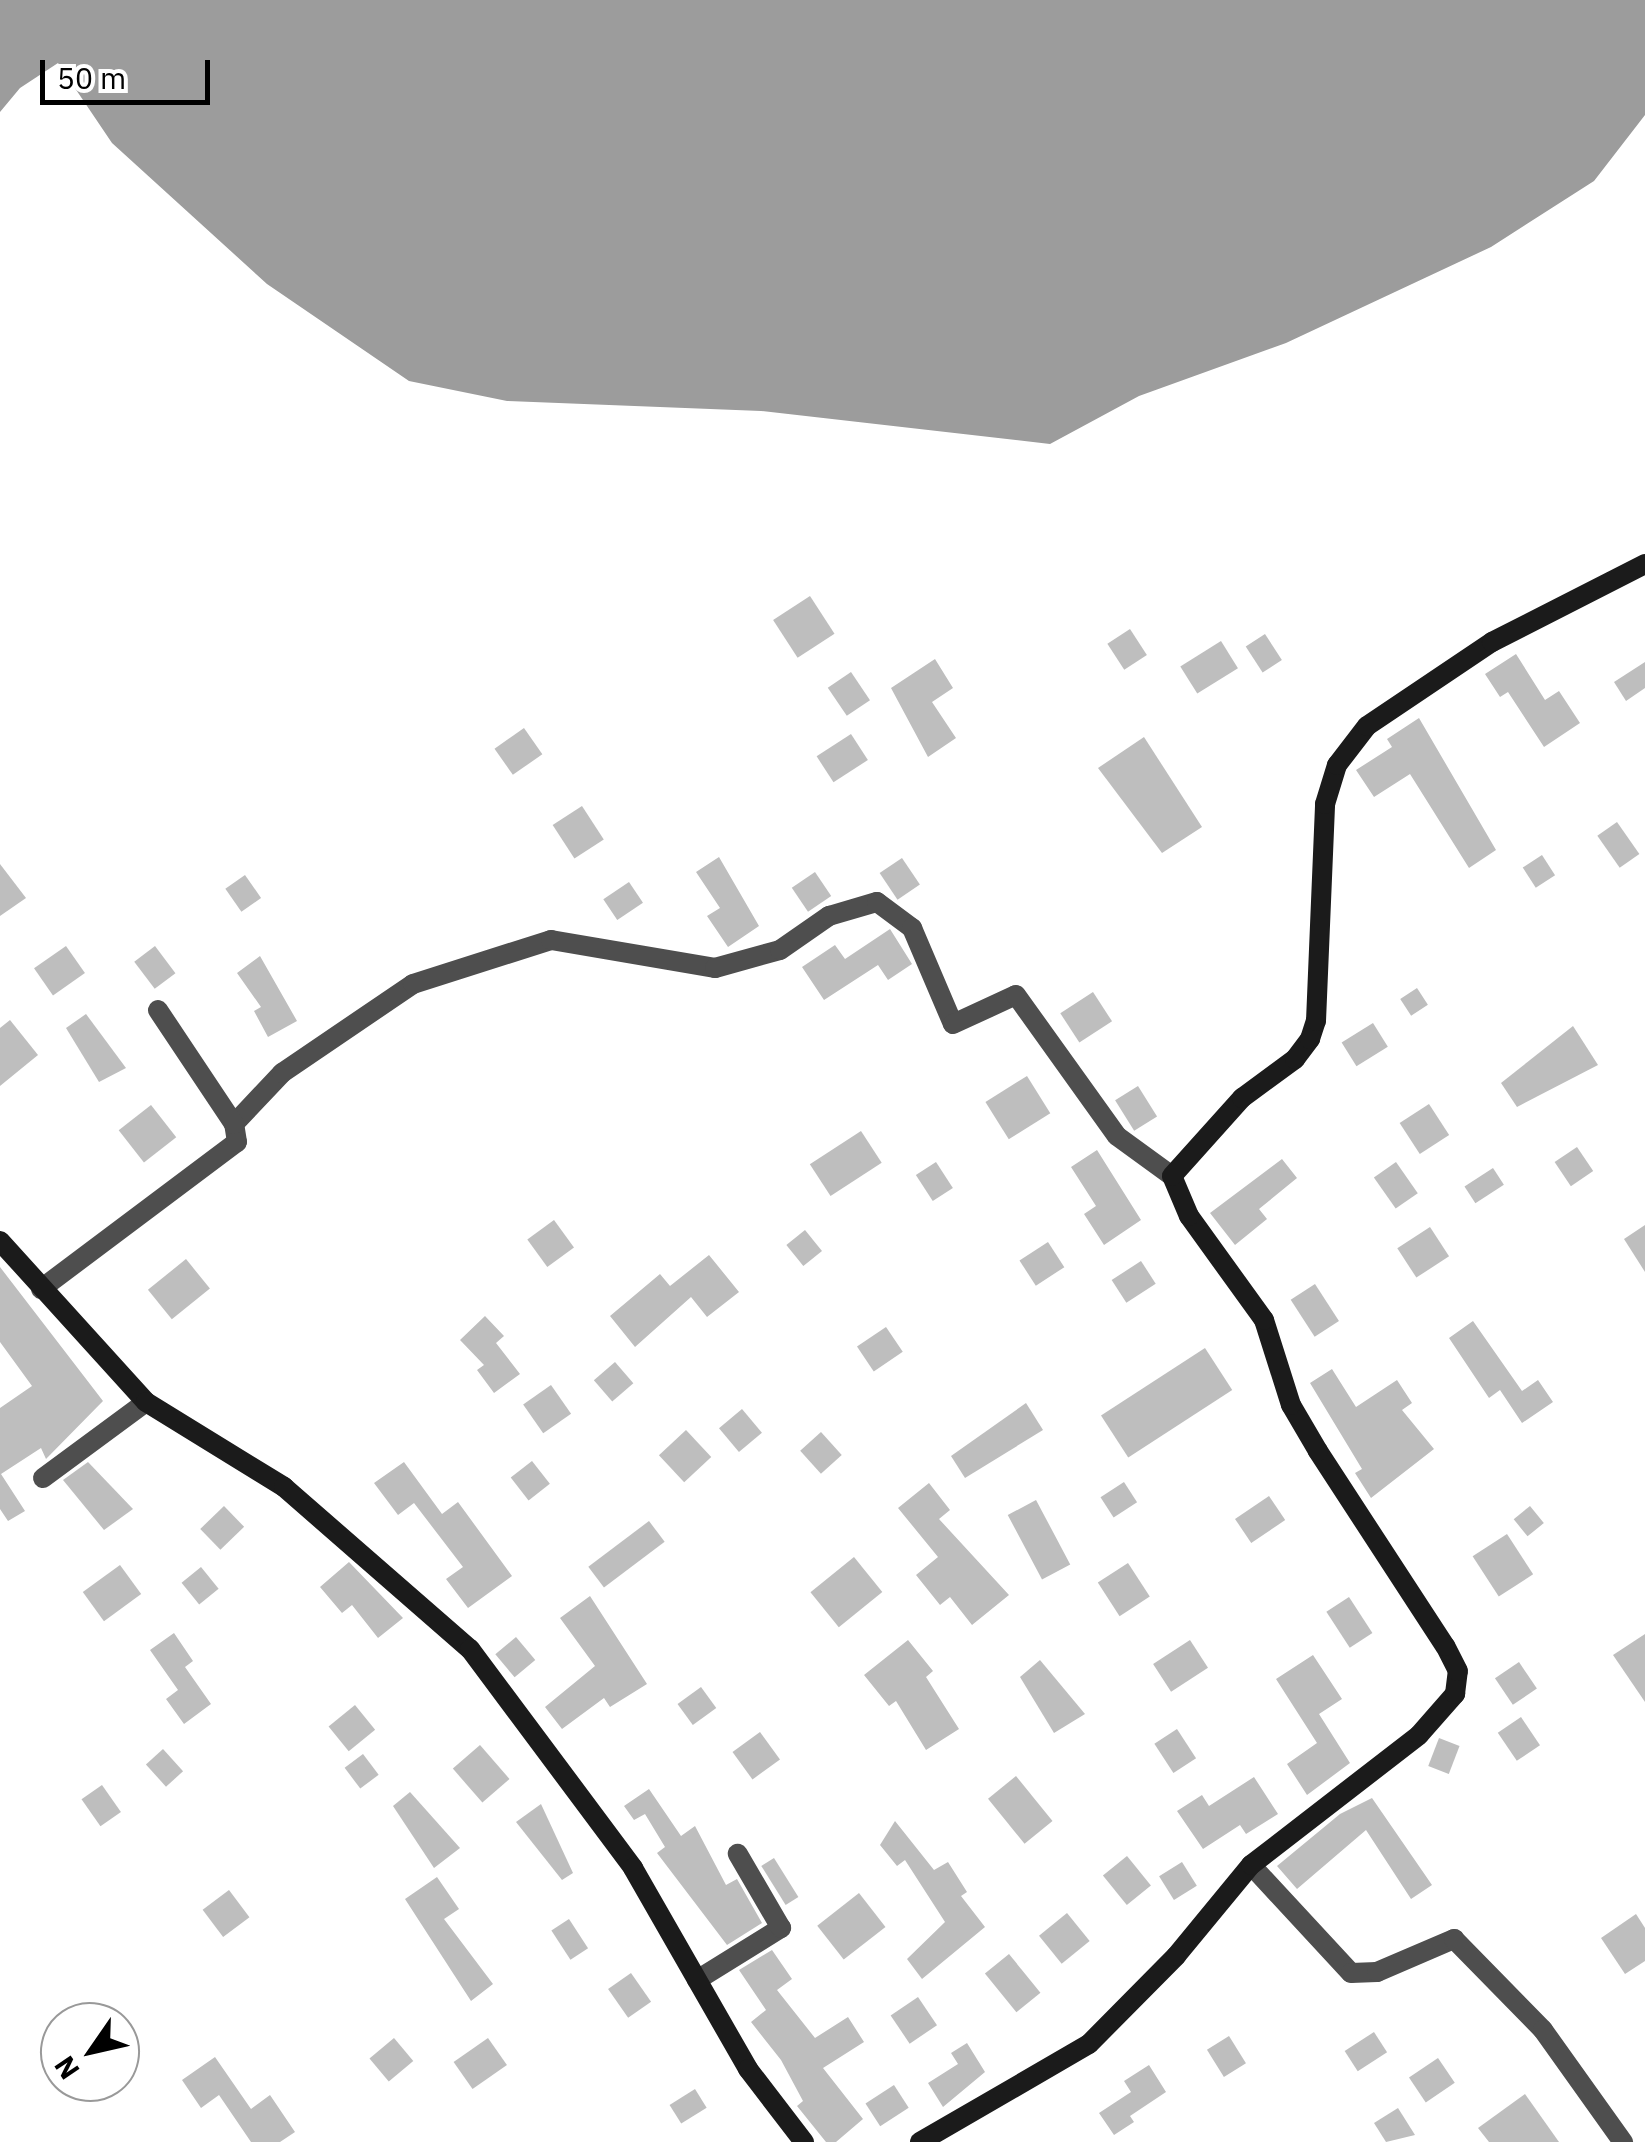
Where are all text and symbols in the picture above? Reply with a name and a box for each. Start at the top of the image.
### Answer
scale bar [45,40,215,102]
text: 50 m [57,58,126,97]
north arrow [40,2002,140,2102]
text: N [45,2049,87,2087]

